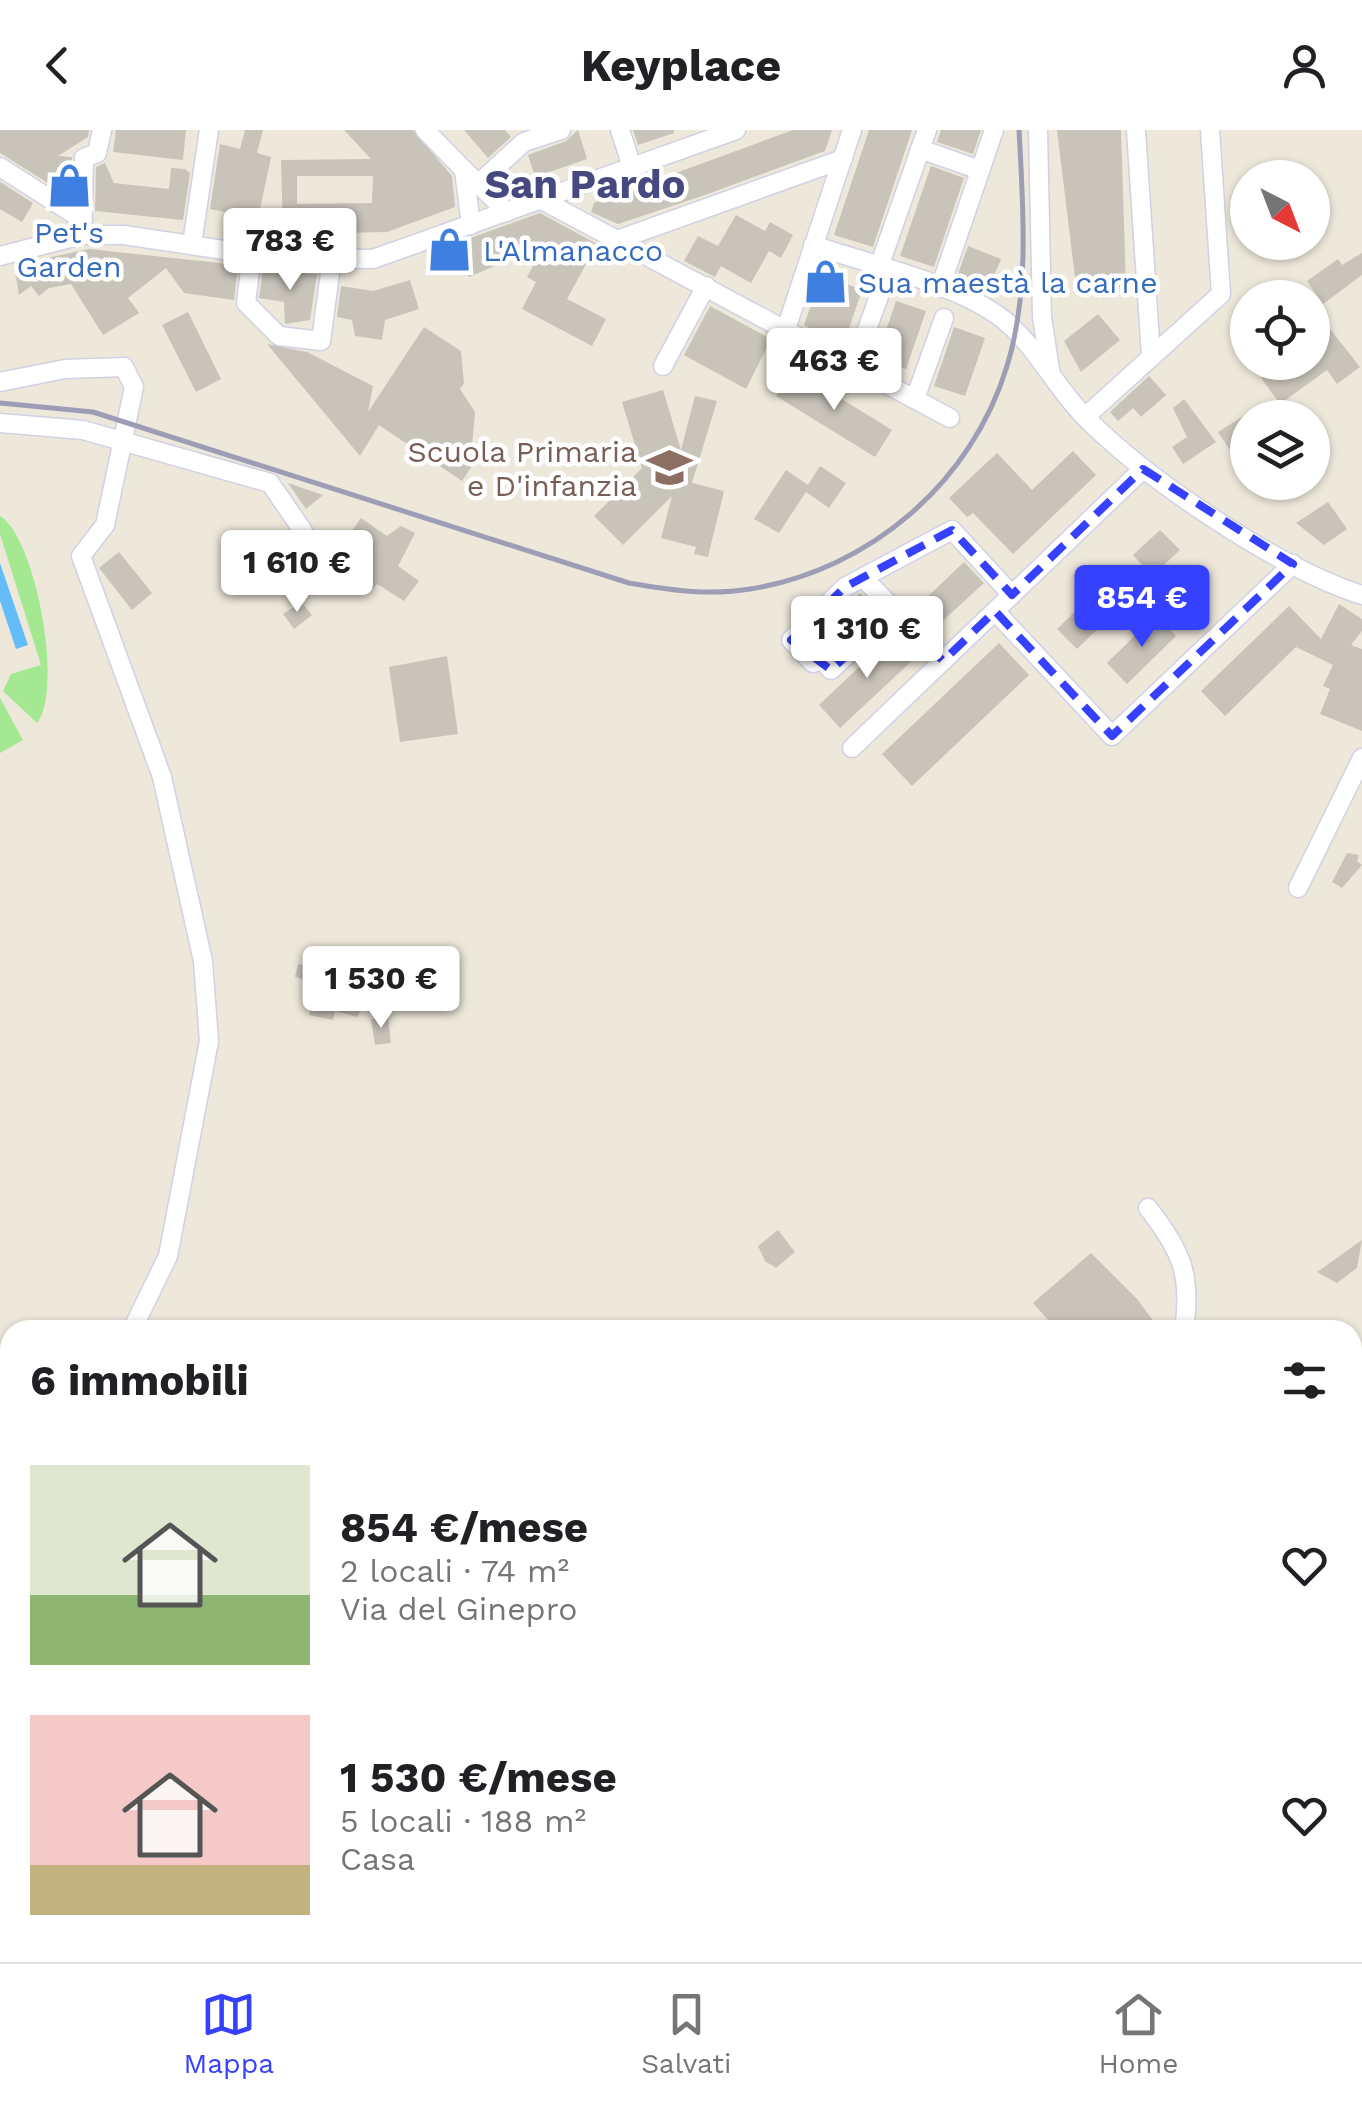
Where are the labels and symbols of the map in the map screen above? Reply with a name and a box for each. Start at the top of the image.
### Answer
north arrow [1230,160,1330,260]
shop icon: Pet's Garden [45,161,93,209]
district label: San Pardo [485,161,685,208]
pin: 783 € [220,208,360,293]
place label: Pet's Garden [16,215,122,284]
shop icon: L'Almanacco [426,226,474,274]
place label: L'Almanacco [483,233,663,268]
shop icon: Sua maestà la carne [801,258,849,306]
place label: Sua maestà la carne [858,265,1158,300]
pin: 463 € [764,328,904,413]
place label: Scuola Primaria e D'infanzia [407,434,637,503]
school or university icon: Scuola Primaria e D'infanzia [646,444,694,492]
pin: 1 610 € [205,530,389,615]
pin: 854 € [1072,565,1212,650]
pin: 1 310 € [775,596,959,681]
pin: 1 530 € [289,946,473,1031]

